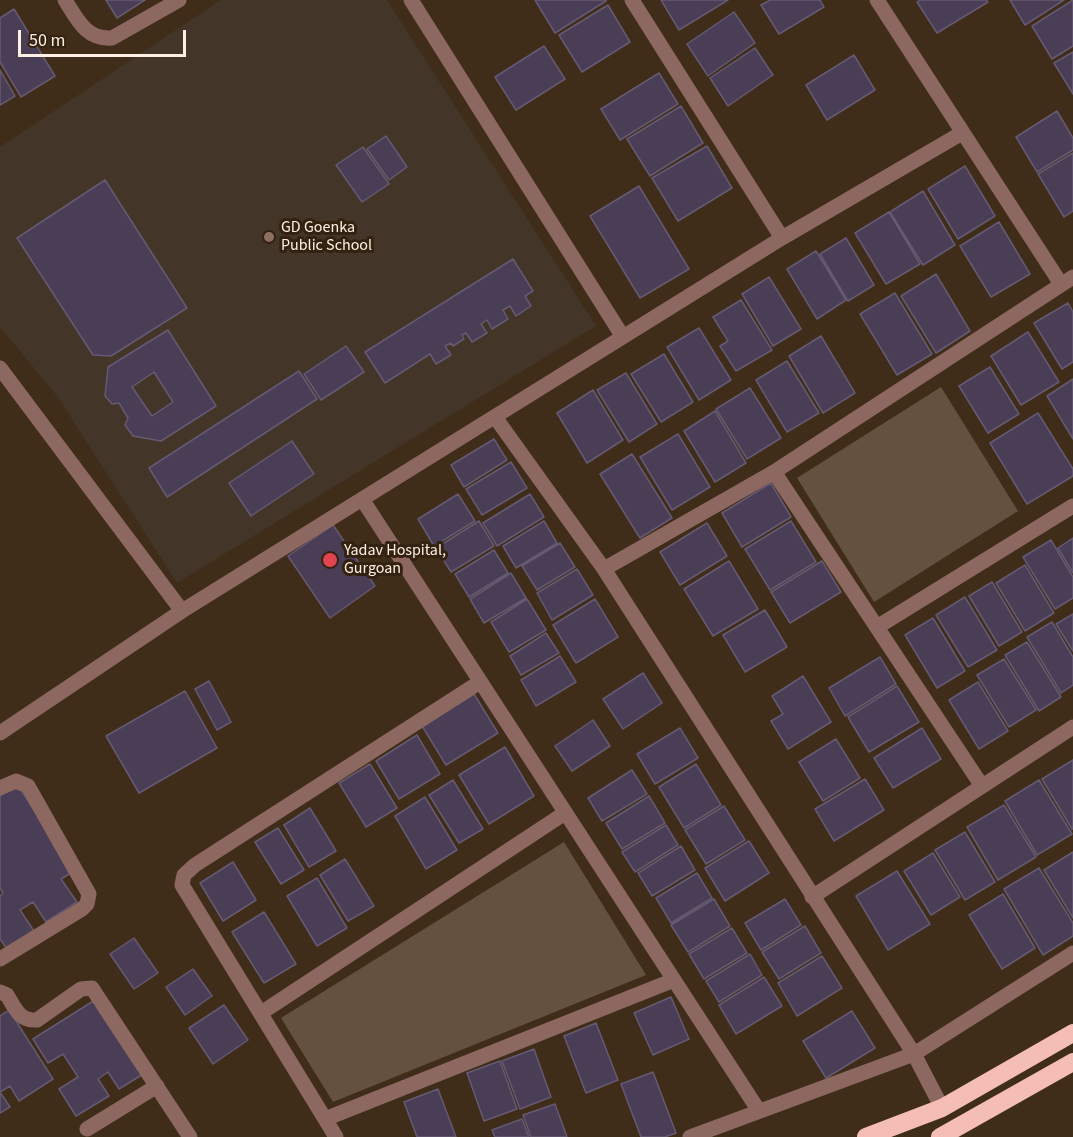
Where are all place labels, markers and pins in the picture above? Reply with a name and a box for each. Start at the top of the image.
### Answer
place label: GD Goenka Public School [281,218,372,256]
marker: GD Goenka Public School [262,230,276,244]
place label: Yadav Hospital, Gurgoan [344,541,446,579]
marker: Yadav Hospital, Gurgoan [321,551,339,569]

